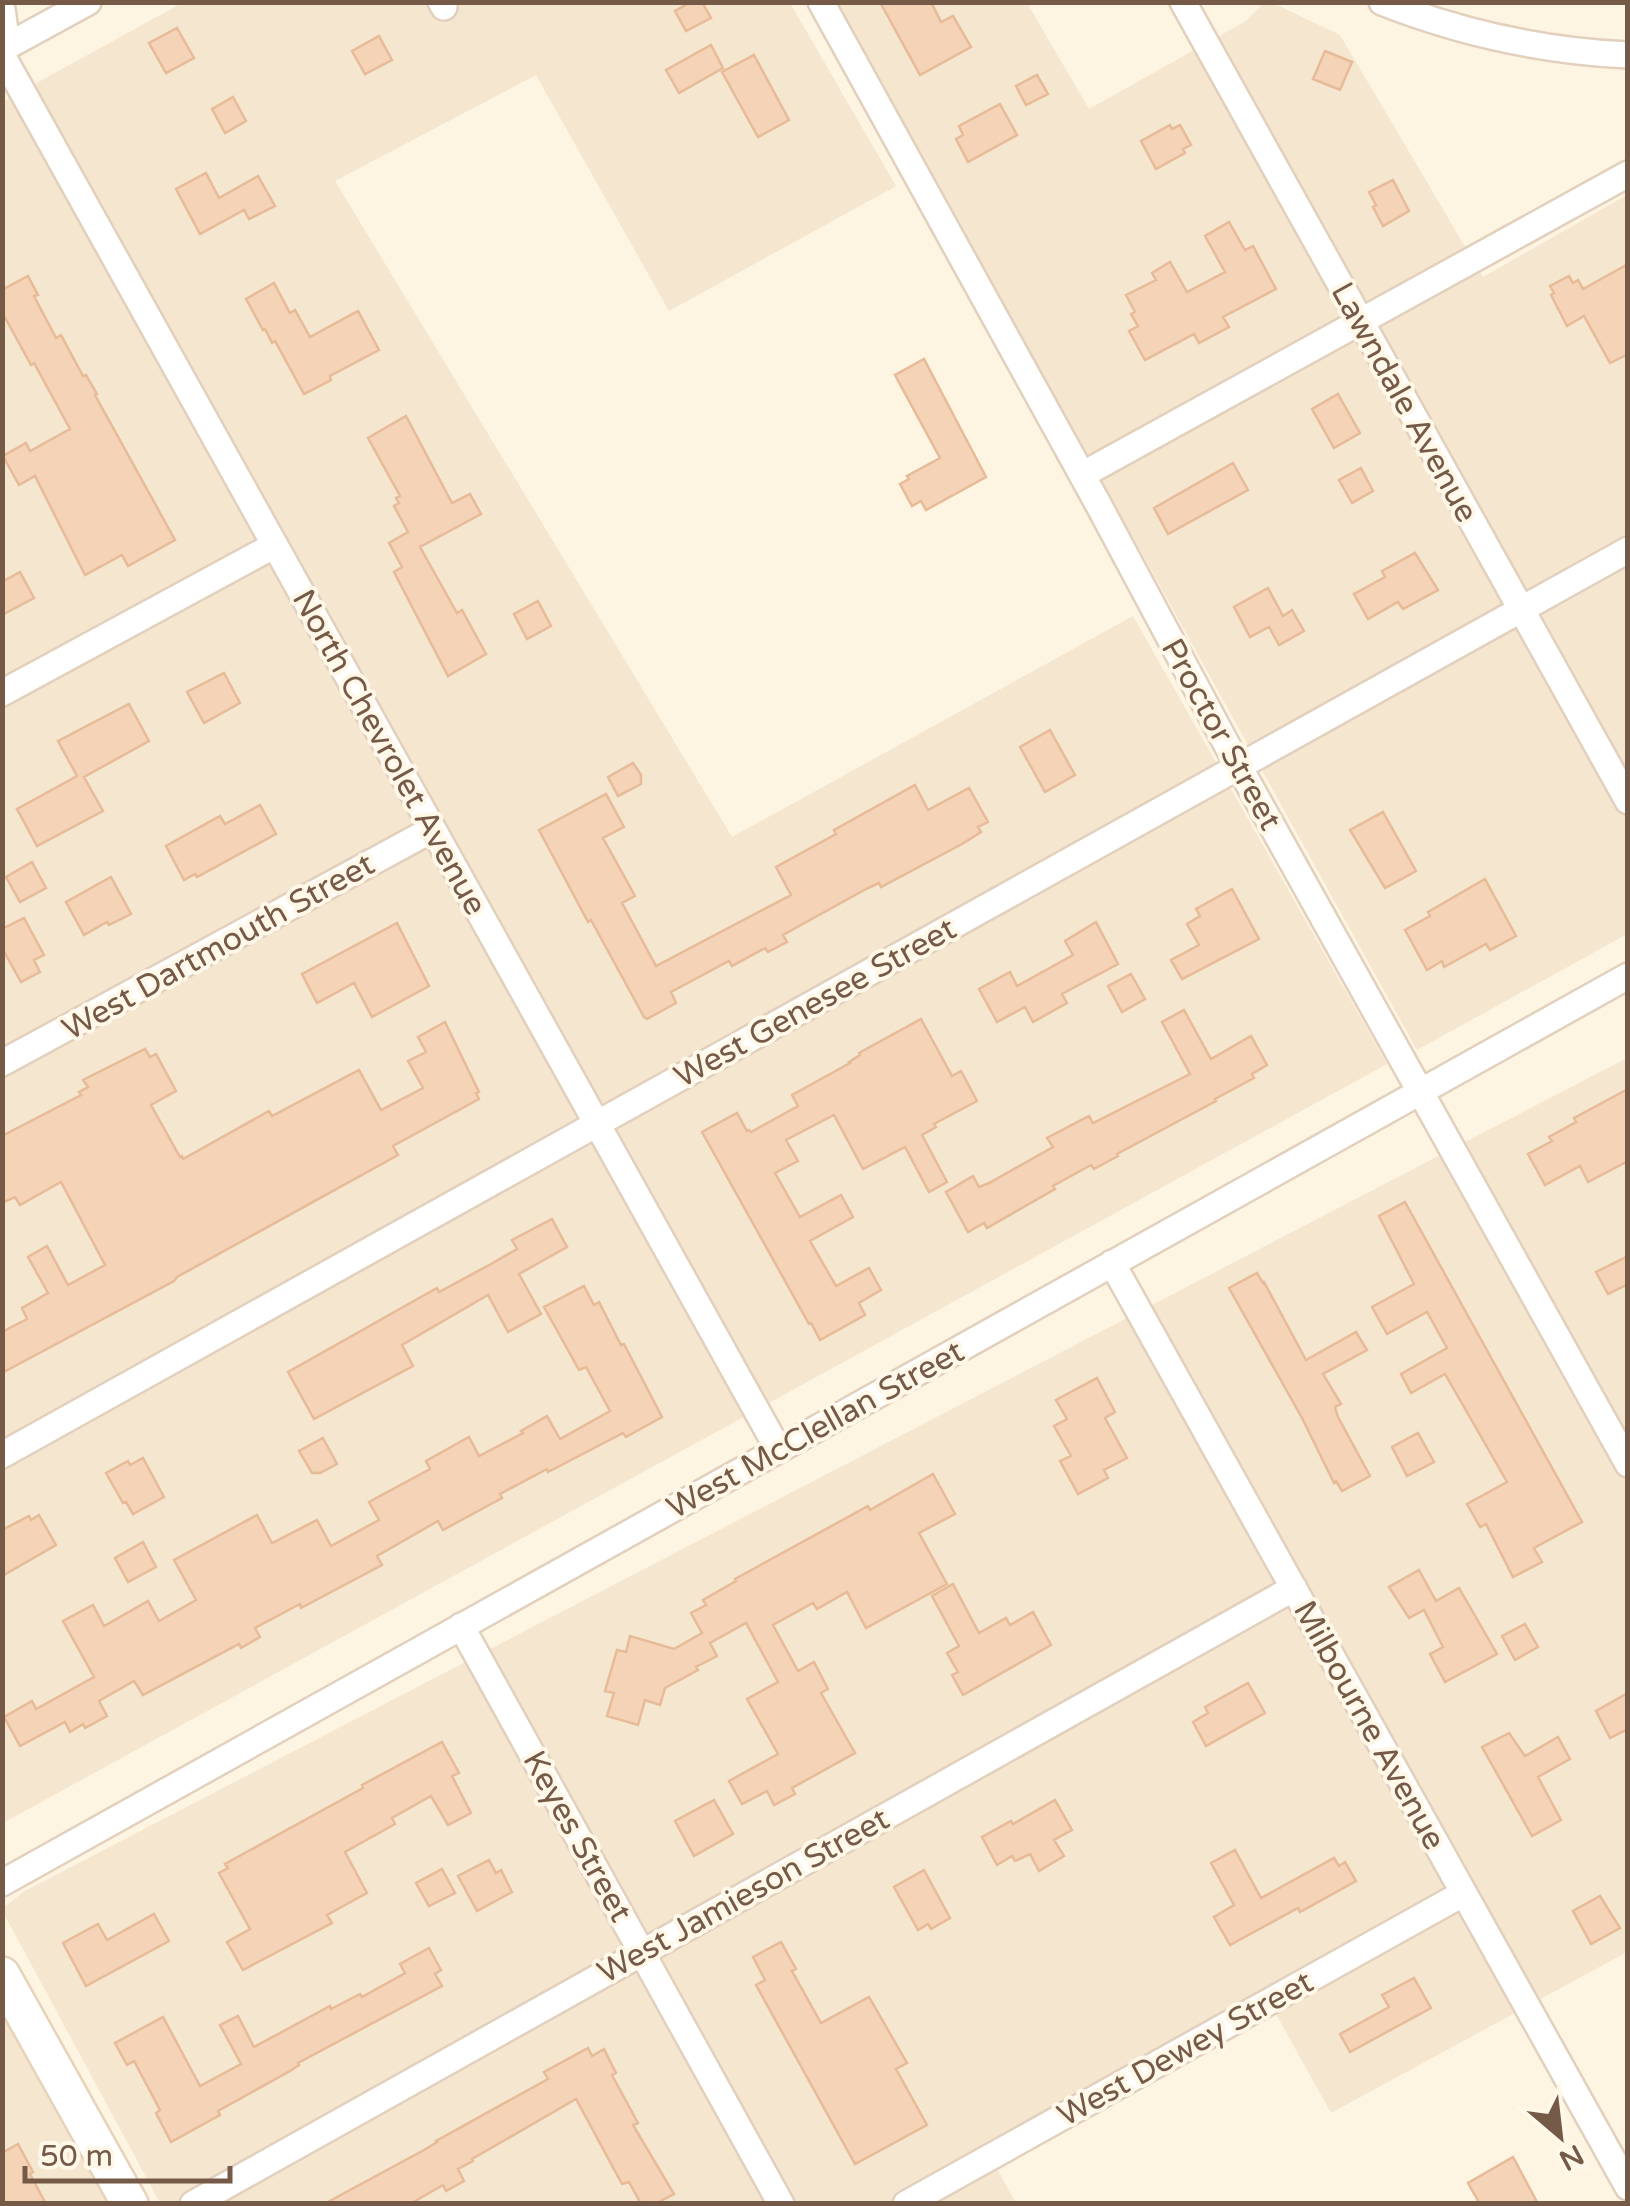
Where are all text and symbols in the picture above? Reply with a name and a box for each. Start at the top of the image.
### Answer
street label: Lawndale Avenue [1323,276,1486,529]
street label: North Chevrolet Avenue [284,583,494,922]
street label: Proctor Street [1153,632,1289,837]
street label: West Dartmouth Street [56,845,381,1049]
street label: West Genesee Street [668,910,963,1096]
street label: West McClellan Street [660,1332,971,1527]
street label: Milbourne Avenue [1285,1595,1453,1856]
street label: Keyes Street [515,1744,640,1929]
street label: West Jamieson Street [591,1800,896,1992]
street label: West Dewey Street [1051,1963,1320,2135]
north arrow [1510,2086,1610,2186]
scale bar [25,2121,230,2183]
text: N [1553,2137,1589,2177]
text: 50 m [40,2138,113,2175]

